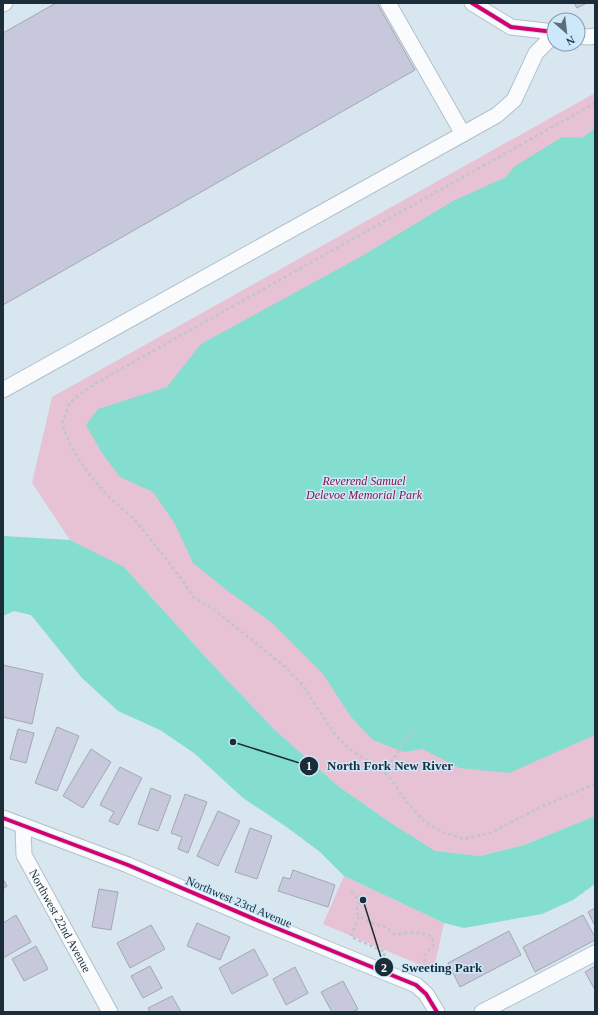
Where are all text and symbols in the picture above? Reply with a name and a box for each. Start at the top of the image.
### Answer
north arrow [546,12,586,52]
text: N [564,34,577,48]
park label: Reverend Samuel Delevoe Memorial Park [305,474,423,502]
callout: North Fork New River [299,753,461,778]
text: North Fork New River [327,758,453,773]
text: 1 [306,759,312,773]
street label: Northwest 22nd Avenue [26,867,94,975]
street label: Northwest 23rd Avenue [184,873,294,931]
callout: Sweeting Park [374,955,491,980]
text: Sweeting Park [402,960,483,975]
text: 2 [381,961,387,975]

